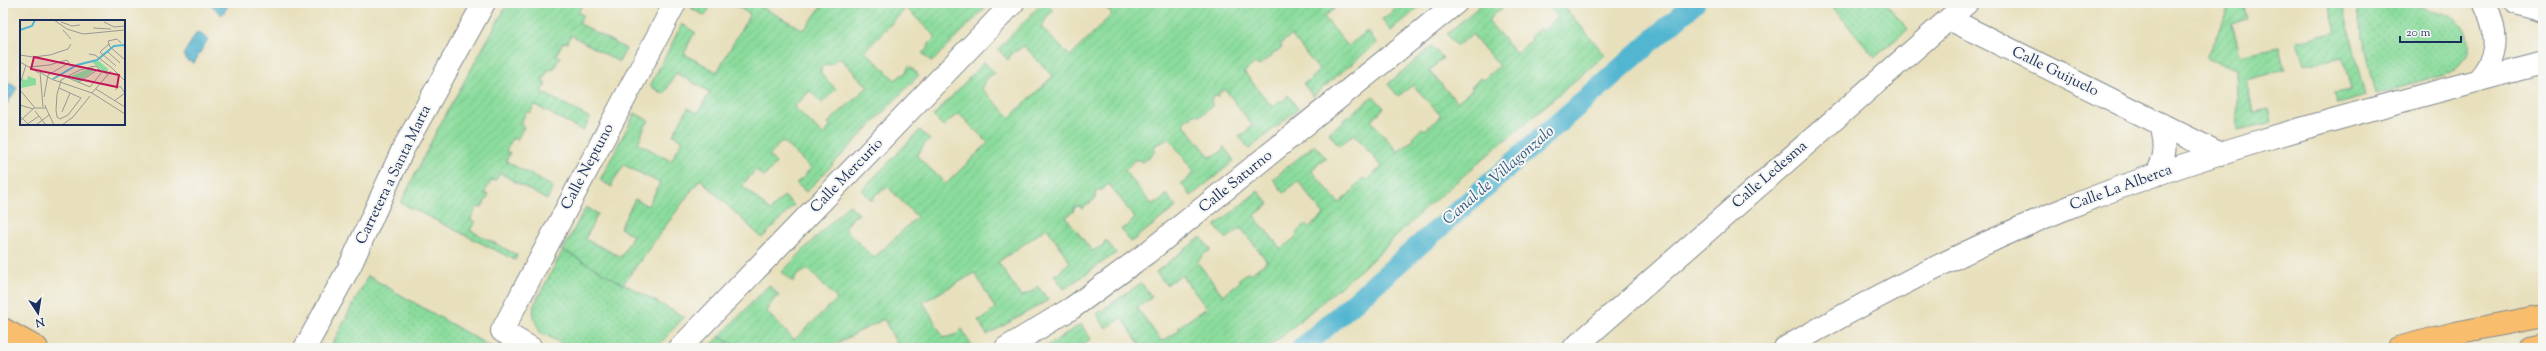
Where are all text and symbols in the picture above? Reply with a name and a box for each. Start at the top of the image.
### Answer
scale bar [2400,18,2461,44]
inset map [20,20,125,125]
text: 20 m [2406,24,2431,42]
street label: Calle Guijuelo [2008,42,2102,102]
street label: Carretera a Santa Marta [351,102,437,248]
street label: Calle Neptuno [556,120,620,214]
water label: Canal de Villagonzalo [1438,121,1560,231]
street label: Calle Mercurio [806,134,888,218]
street label: Calle Ledesma [1728,136,1812,214]
street label: Calle Saturno [1195,146,1277,218]
street label: Calle La Alberca [2067,160,2175,216]
north arrow [18,293,58,333]
text: N [34,313,47,331]

